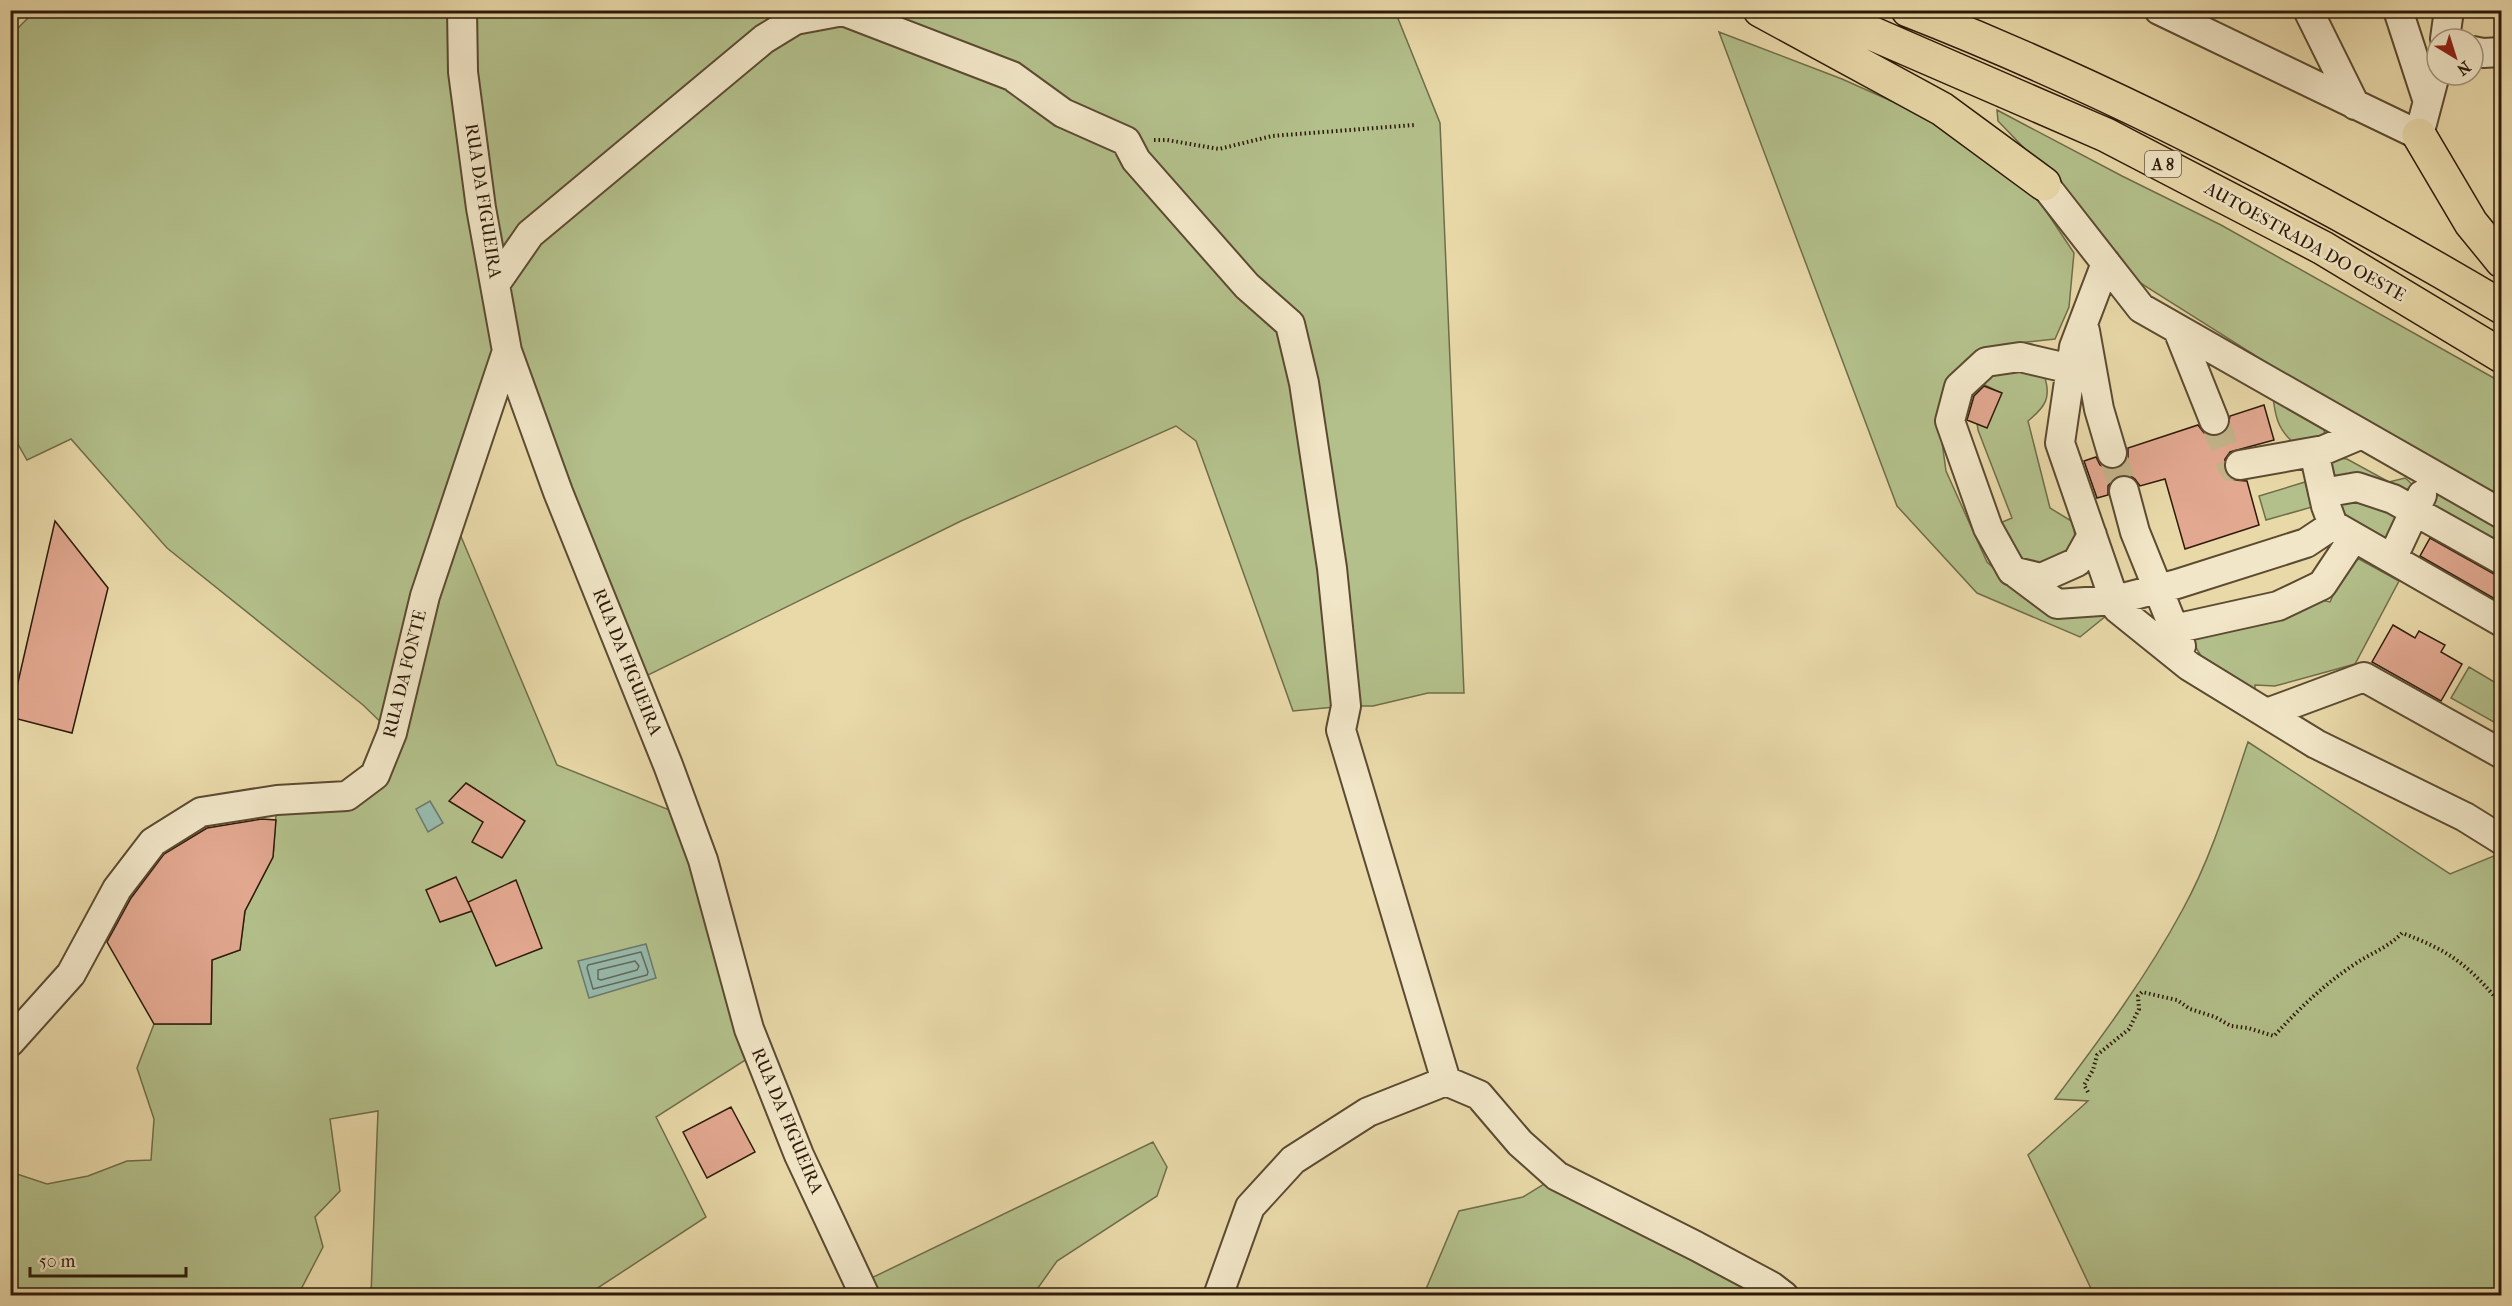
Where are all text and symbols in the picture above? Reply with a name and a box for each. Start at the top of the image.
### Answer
north arrow [2425,27,2485,87]
text: N [2453,57,2475,80]
street label: RUA DA FIGUEIRA [460,122,506,280]
road number: A 8 [2145,151,2181,177]
street label: AUTOESTRADA DO OESTE [2200,177,2409,306]
street label: RUA DA FIGUEIRA [588,585,666,739]
street label: RUA DA FONTE [379,608,431,740]
street label: RUA DA FIGUEIRA [747,1045,827,1198]
scale bar [30,1240,186,1278]
text: 50 m [39,1251,76,1272]

